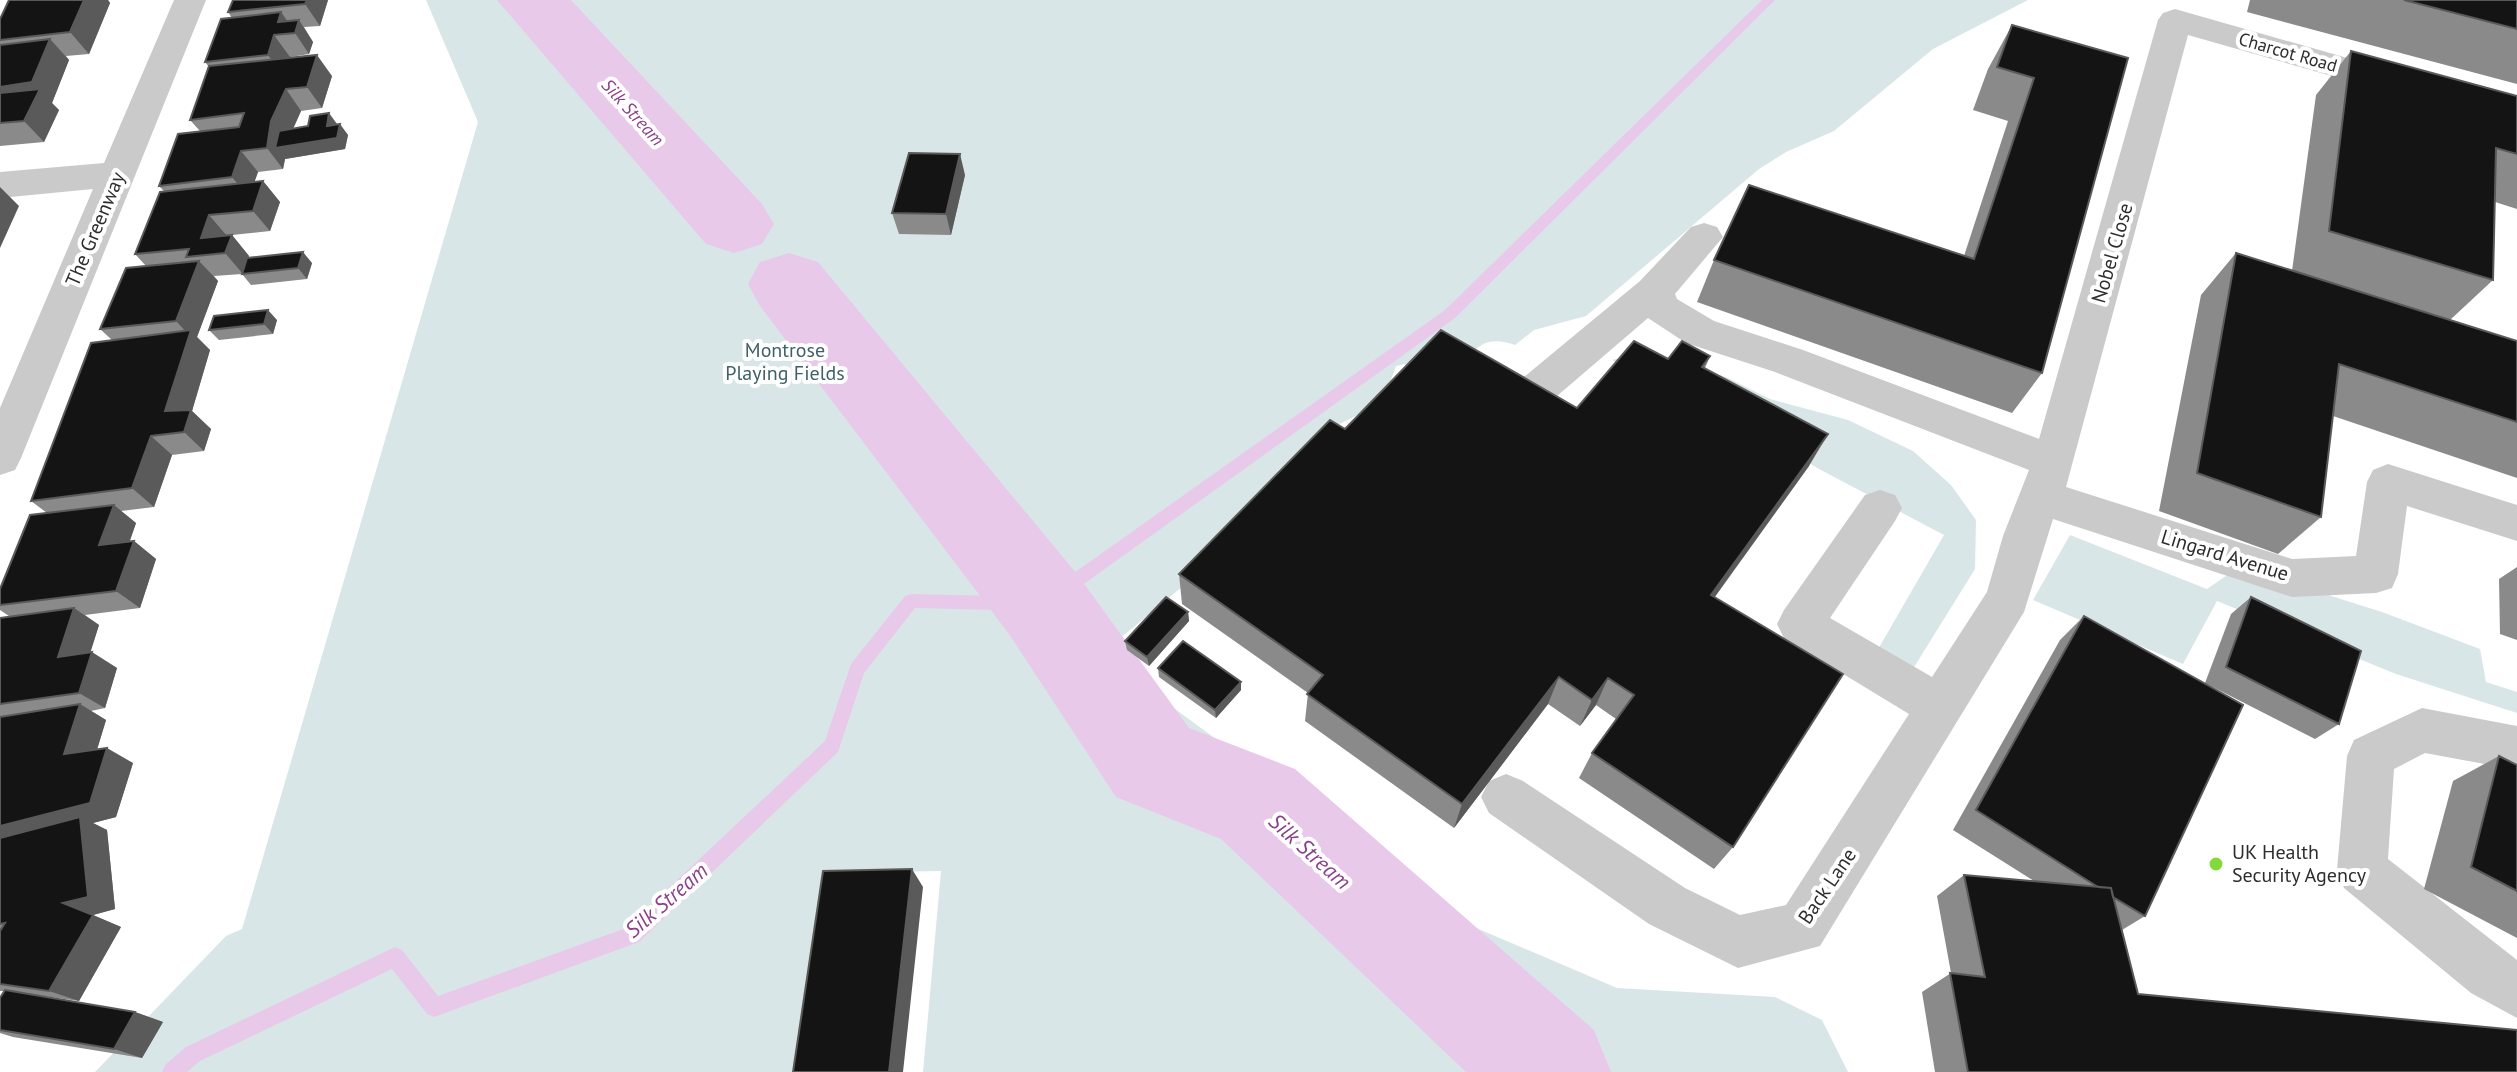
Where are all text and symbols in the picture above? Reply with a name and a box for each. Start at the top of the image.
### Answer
street label: Charcot Road [2236,27,2340,77]
water label: Silk Stream [597,74,669,151]
street label: The Greenway [59,167,131,290]
street label: Nobel Close [2085,200,2139,306]
park label: Montrose Playing Fields [725,337,845,386]
street label: Lingard Avenue [2158,523,2292,587]
water label: Silk Stream [1263,807,1357,895]
place label: UK Health Security Agency [2232,839,2367,888]
street label: Back Lane [1792,843,1862,929]
marker: UK Health Security Agency [2207,855,2225,873]
water label: Silk Stream [619,856,713,944]

